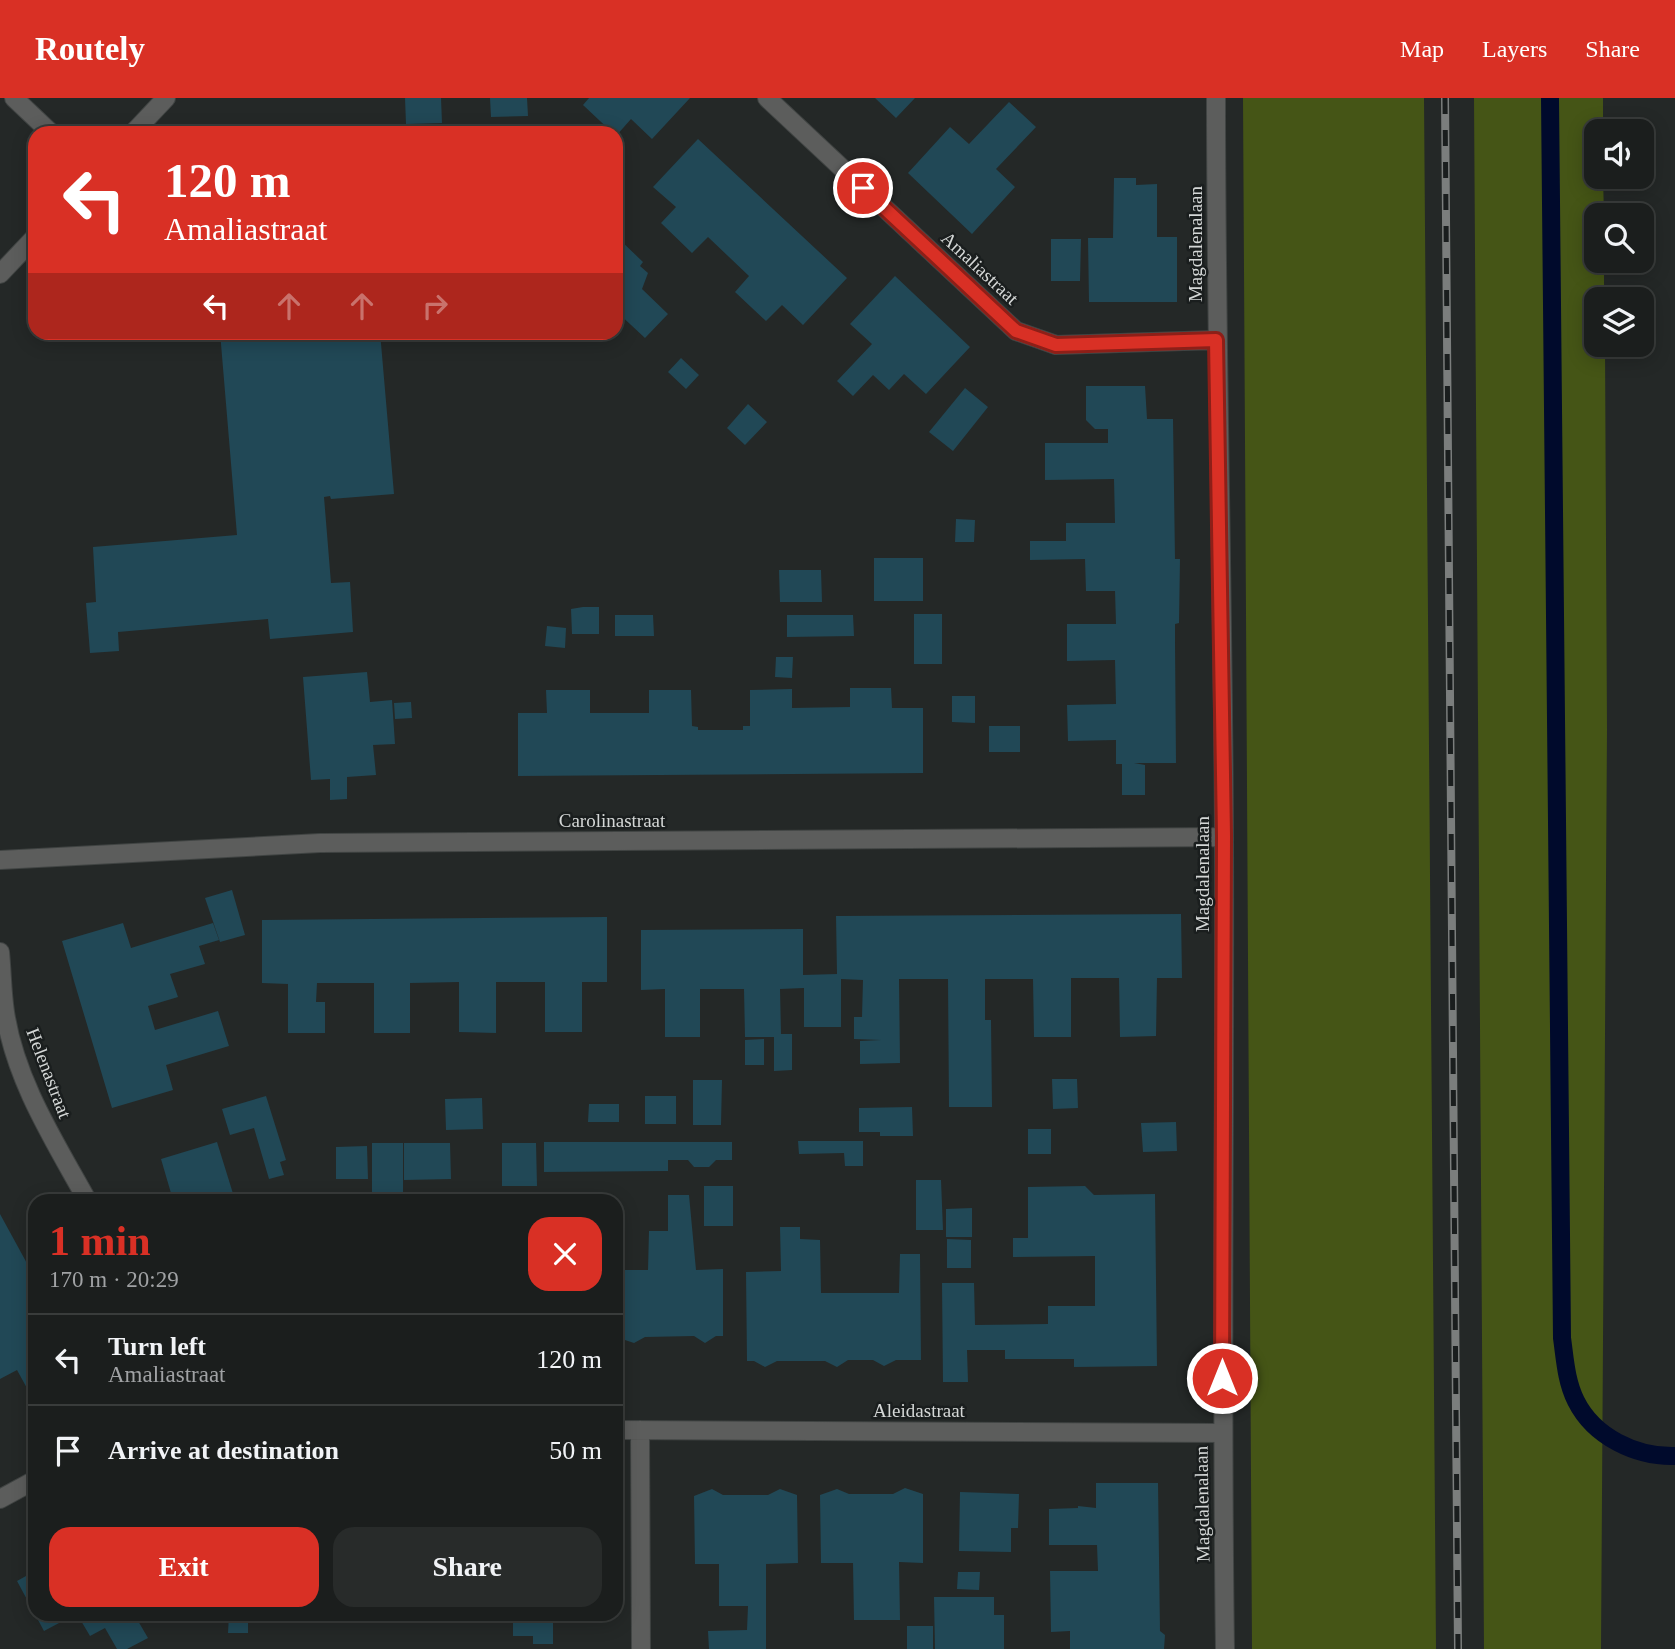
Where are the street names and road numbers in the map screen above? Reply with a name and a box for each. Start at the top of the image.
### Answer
street label: Magdalenalaan [1185,185,1206,302]
street label: Amaliastraat [937,227,1023,309]
street label: Carolinastraat [559,810,666,831]
street label: Magdalenalaan [1192,815,1213,932]
street label: Helenastraat [22,1025,76,1122]
street label: Aleidastraat [873,1400,966,1421]
street label: Magdalenalaan [1190,1445,1214,1562]

